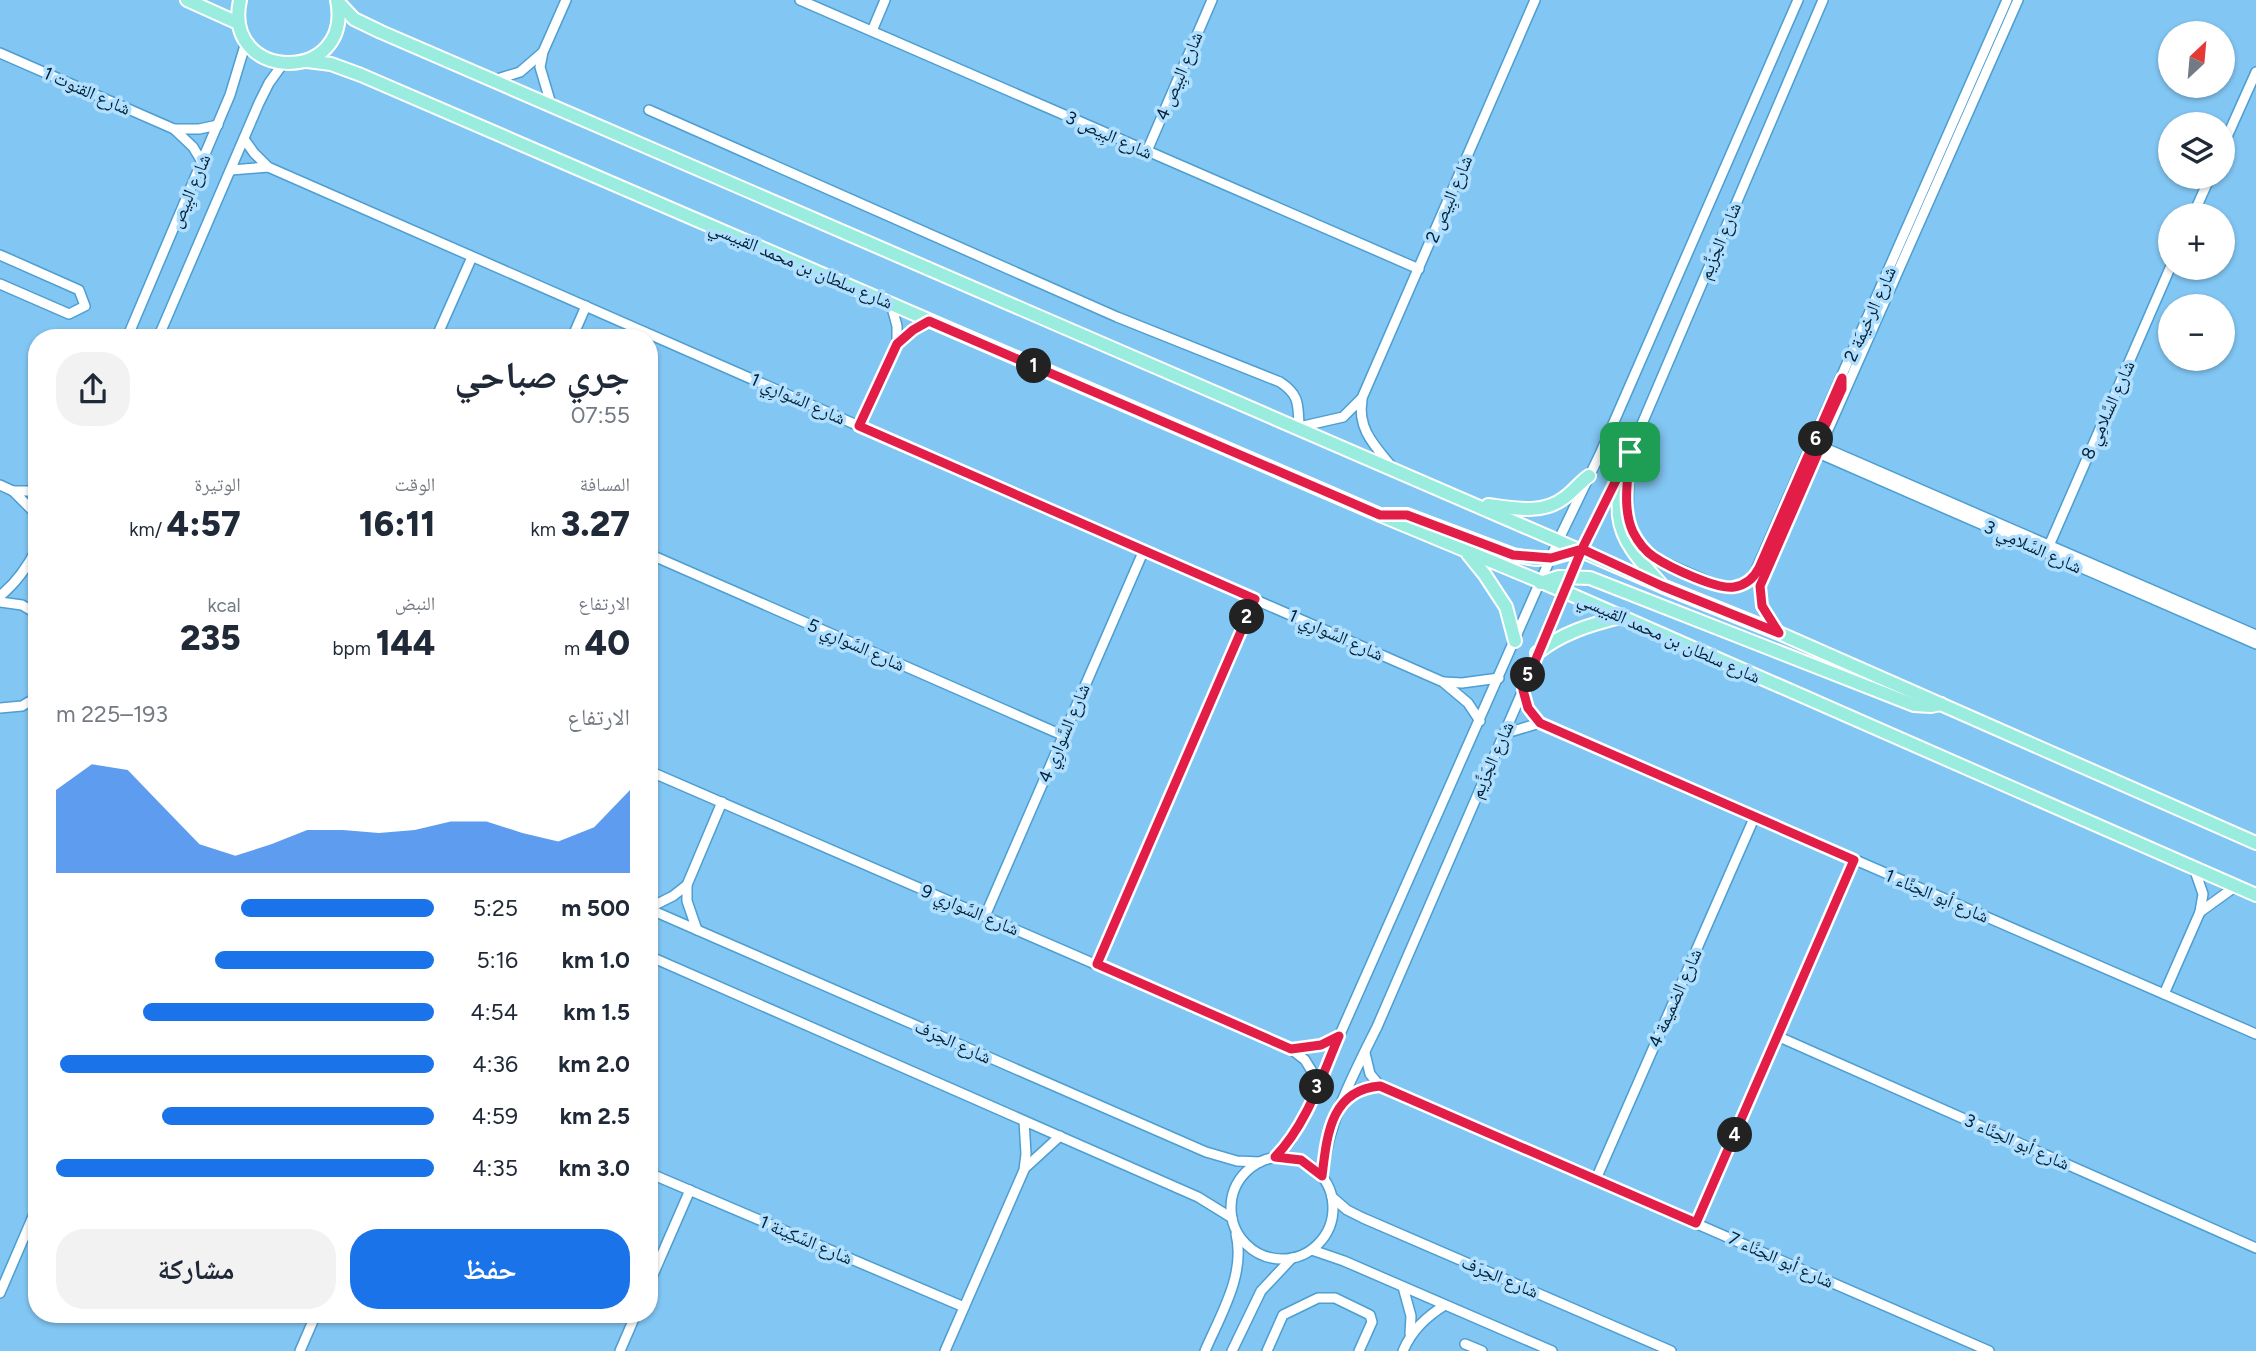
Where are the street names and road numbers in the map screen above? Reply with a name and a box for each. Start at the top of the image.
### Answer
street label: شارع البِيص 4 [1151,28,1209,124]
street label: شارع القنوت 1 [40,62,134,120]
street label: شارع البِيص 3 [1062,106,1156,165]
street label: شارع البِيص [165,151,217,232]
street label: شارع البِيص 2 [1421,152,1479,247]
street label: شارع الجَزِّيم [1694,199,1747,283]
street label: شارع سلطان بن محمد القبيسي [704,216,896,317]
street label: شارع الرخيمَة 2 [1839,263,1901,365]
street label: شارع السَّلامِي 8 [2076,357,2143,464]
street label: شارع السَّوارِي 1 [746,368,849,433]
street label: شارع السَّلامِي 3 [1979,516,2085,582]
street label: شارع سلطان بن محمد القبيسي [1573,588,1764,691]
street label: شارع السَّوارِي 1 [1284,604,1387,669]
street label: شارع السَّوارِي 5 [802,614,908,680]
street label: شارع السَّوارِي 4 [1033,680,1098,787]
street label: شارع الجَزِّيم [1465,718,1520,802]
street label: شارع أبو الحِنَّاء 1 [1882,864,1992,928]
street label: شارع السَّوارِي 9 [916,880,1022,944]
street label: شارع الضميمة 4 [1643,945,1707,1051]
street label: شارع الحِرَف [911,1015,995,1069]
street label: شارع أبو الحِنَّاء 3 [1961,1109,2073,1175]
street label: شارع السَّكِينة 1 [756,1211,856,1269]
street label: شارع أبو الحِنَّاء 7 [1725,1227,1837,1293]
street label: شارع الحِرَف [1458,1251,1542,1303]

